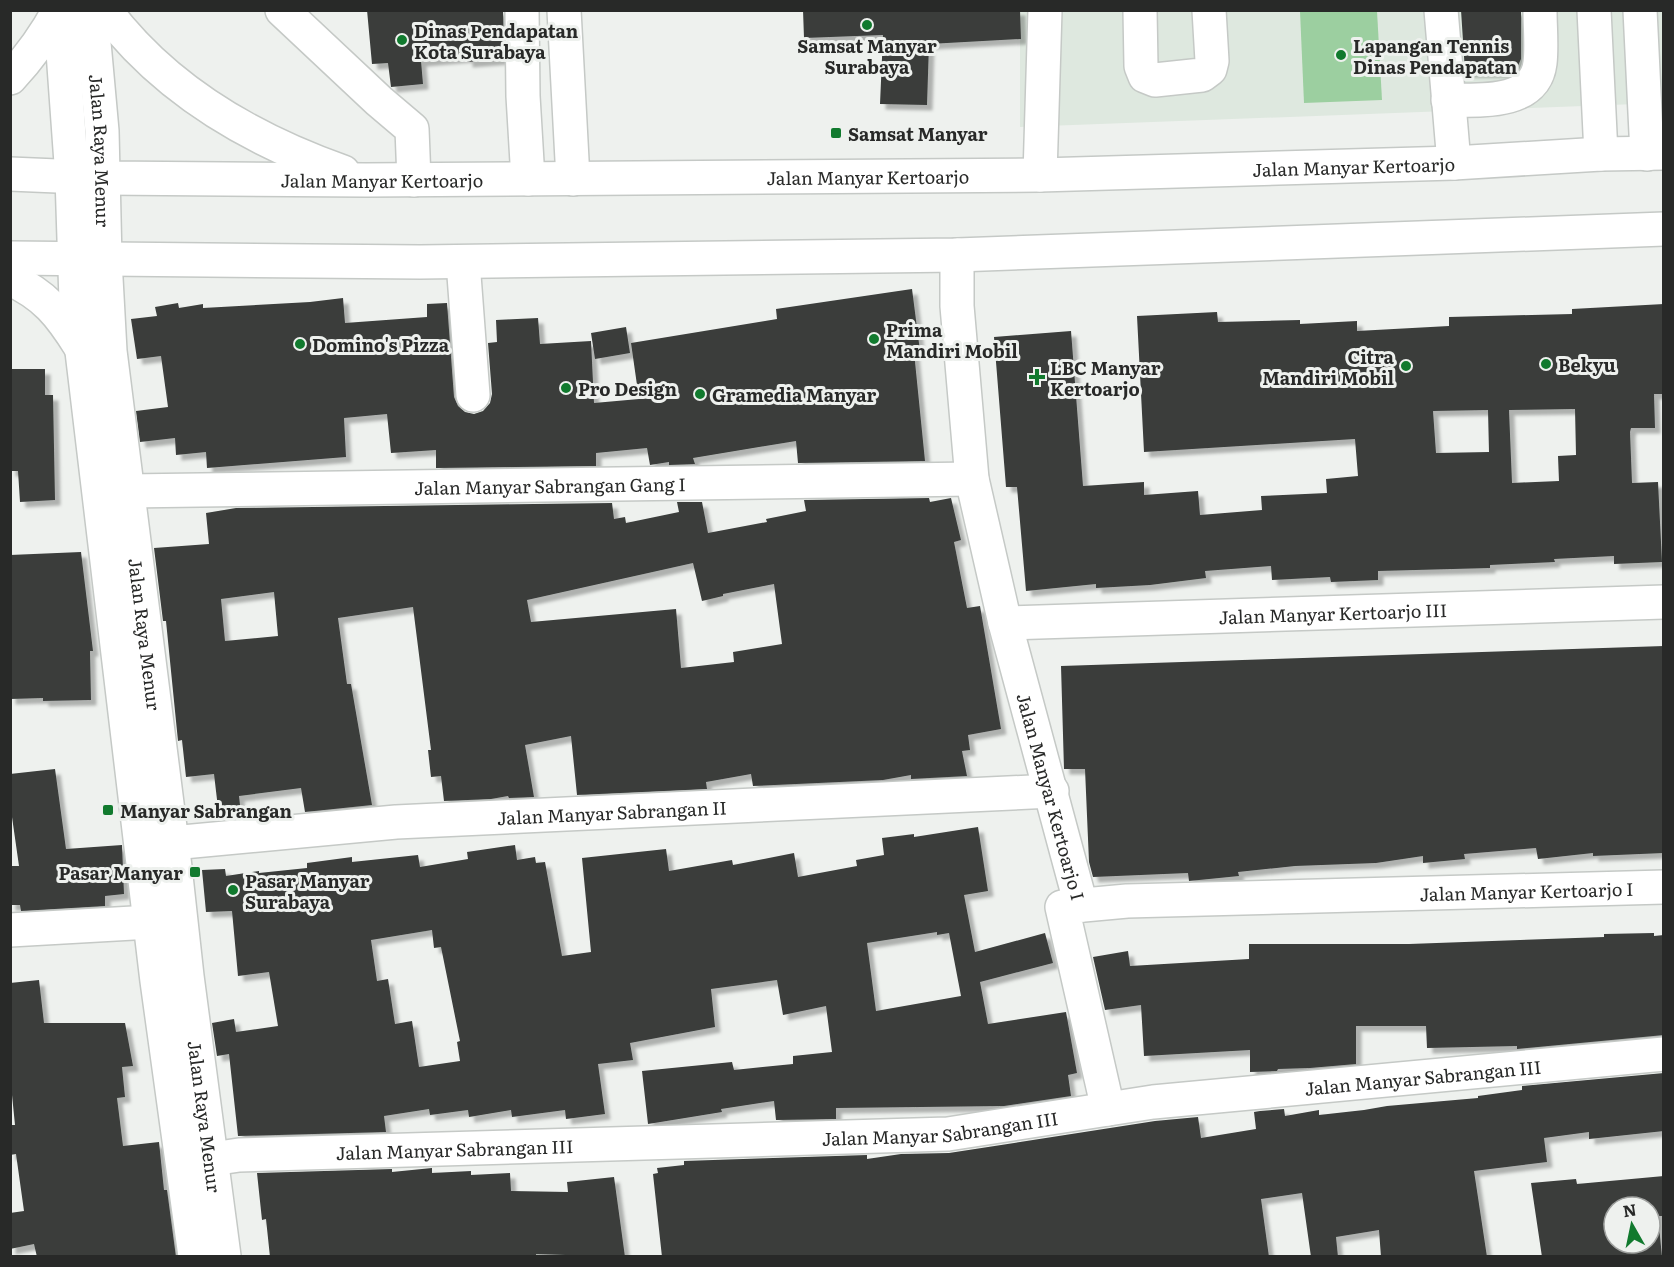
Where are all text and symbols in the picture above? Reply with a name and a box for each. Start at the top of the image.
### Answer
place label: Dinas Pendapatan Kota Surabaya [414,17,579,65]
marker: Samsat Manyar Surabaya [860,18,874,32]
place label: Samsat Manyar Surabaya [797,32,937,80]
place label: Lapangan Tennis Dinas Pendapatan [1353,32,1518,80]
marker: Dinas Pendapatan Kota Surabaya [395,33,409,47]
marker: Lapangan Tennis Dinas Pendapatan [1334,48,1348,62]
street label: Jalan Raya Menur [83,73,118,228]
place label: Samsat Manyar [848,120,988,147]
marker: Samsat Manyar [829,126,843,140]
street label: Jalan Manyar Kertoarjo [1252,149,1456,182]
street label: Jalan Manyar Kertoarjo [766,162,969,191]
street label: Jalan Manyar Kertoarjo [280,166,483,194]
place label: Prima Mandiri Mobil [886,316,1018,364]
place label: Domino's Pizza [312,331,450,358]
marker: Prima Mandiri Mobil [867,332,881,346]
marker: Domino's Pizza [293,337,307,351]
place label: Citra Mandiri Mobil [1262,343,1395,391]
place label: Bekyu [1558,351,1616,378]
place label: LBC Manyar Kertoarjo [1050,354,1161,402]
marker: Bekyu [1539,357,1553,371]
marker: Citra Mandiri Mobil [1399,359,1413,373]
marker: LBC Manyar Kertoarjo [1028,368,1046,386]
place label: Pro Design [578,375,678,402]
marker: Pro Design [559,381,573,395]
place label: Gramedia Manyar [712,381,876,408]
marker: Gramedia Manyar [693,387,707,401]
street label: Jalan Manyar Sabrangan Gang I [414,470,686,500]
street label: Jalan Raya Menur [123,556,169,712]
street label: Jalan Manyar Kertoarjo III [1218,595,1448,630]
street label: Jalan Manyar Kertoarjo I [1011,690,1093,903]
street label: Jalan Manyar Sabrangan II [496,793,727,831]
place label: Manyar Sabrangan [120,797,292,824]
marker: Manyar Sabrangan [101,803,115,817]
place label: Pasar Manyar [58,859,183,886]
marker: Pasar Manyar [188,865,202,879]
place label: Pasar Manyar Surabaya [245,867,370,915]
street label: Jalan Manyar Kertoarjo I [1419,874,1634,907]
marker: Pasar Manyar Surabaya [226,883,240,897]
street label: Jalan Raya Menur [182,1039,229,1195]
street label: Jalan Manyar Sabrangan III [1303,1052,1542,1101]
street label: Jalan Manyar Sabrangan III [821,1104,1060,1151]
street label: Jalan Manyar Sabrangan III [335,1132,574,1166]
north arrow [1602,1195,1662,1255]
text: N [1621,1196,1638,1222]

